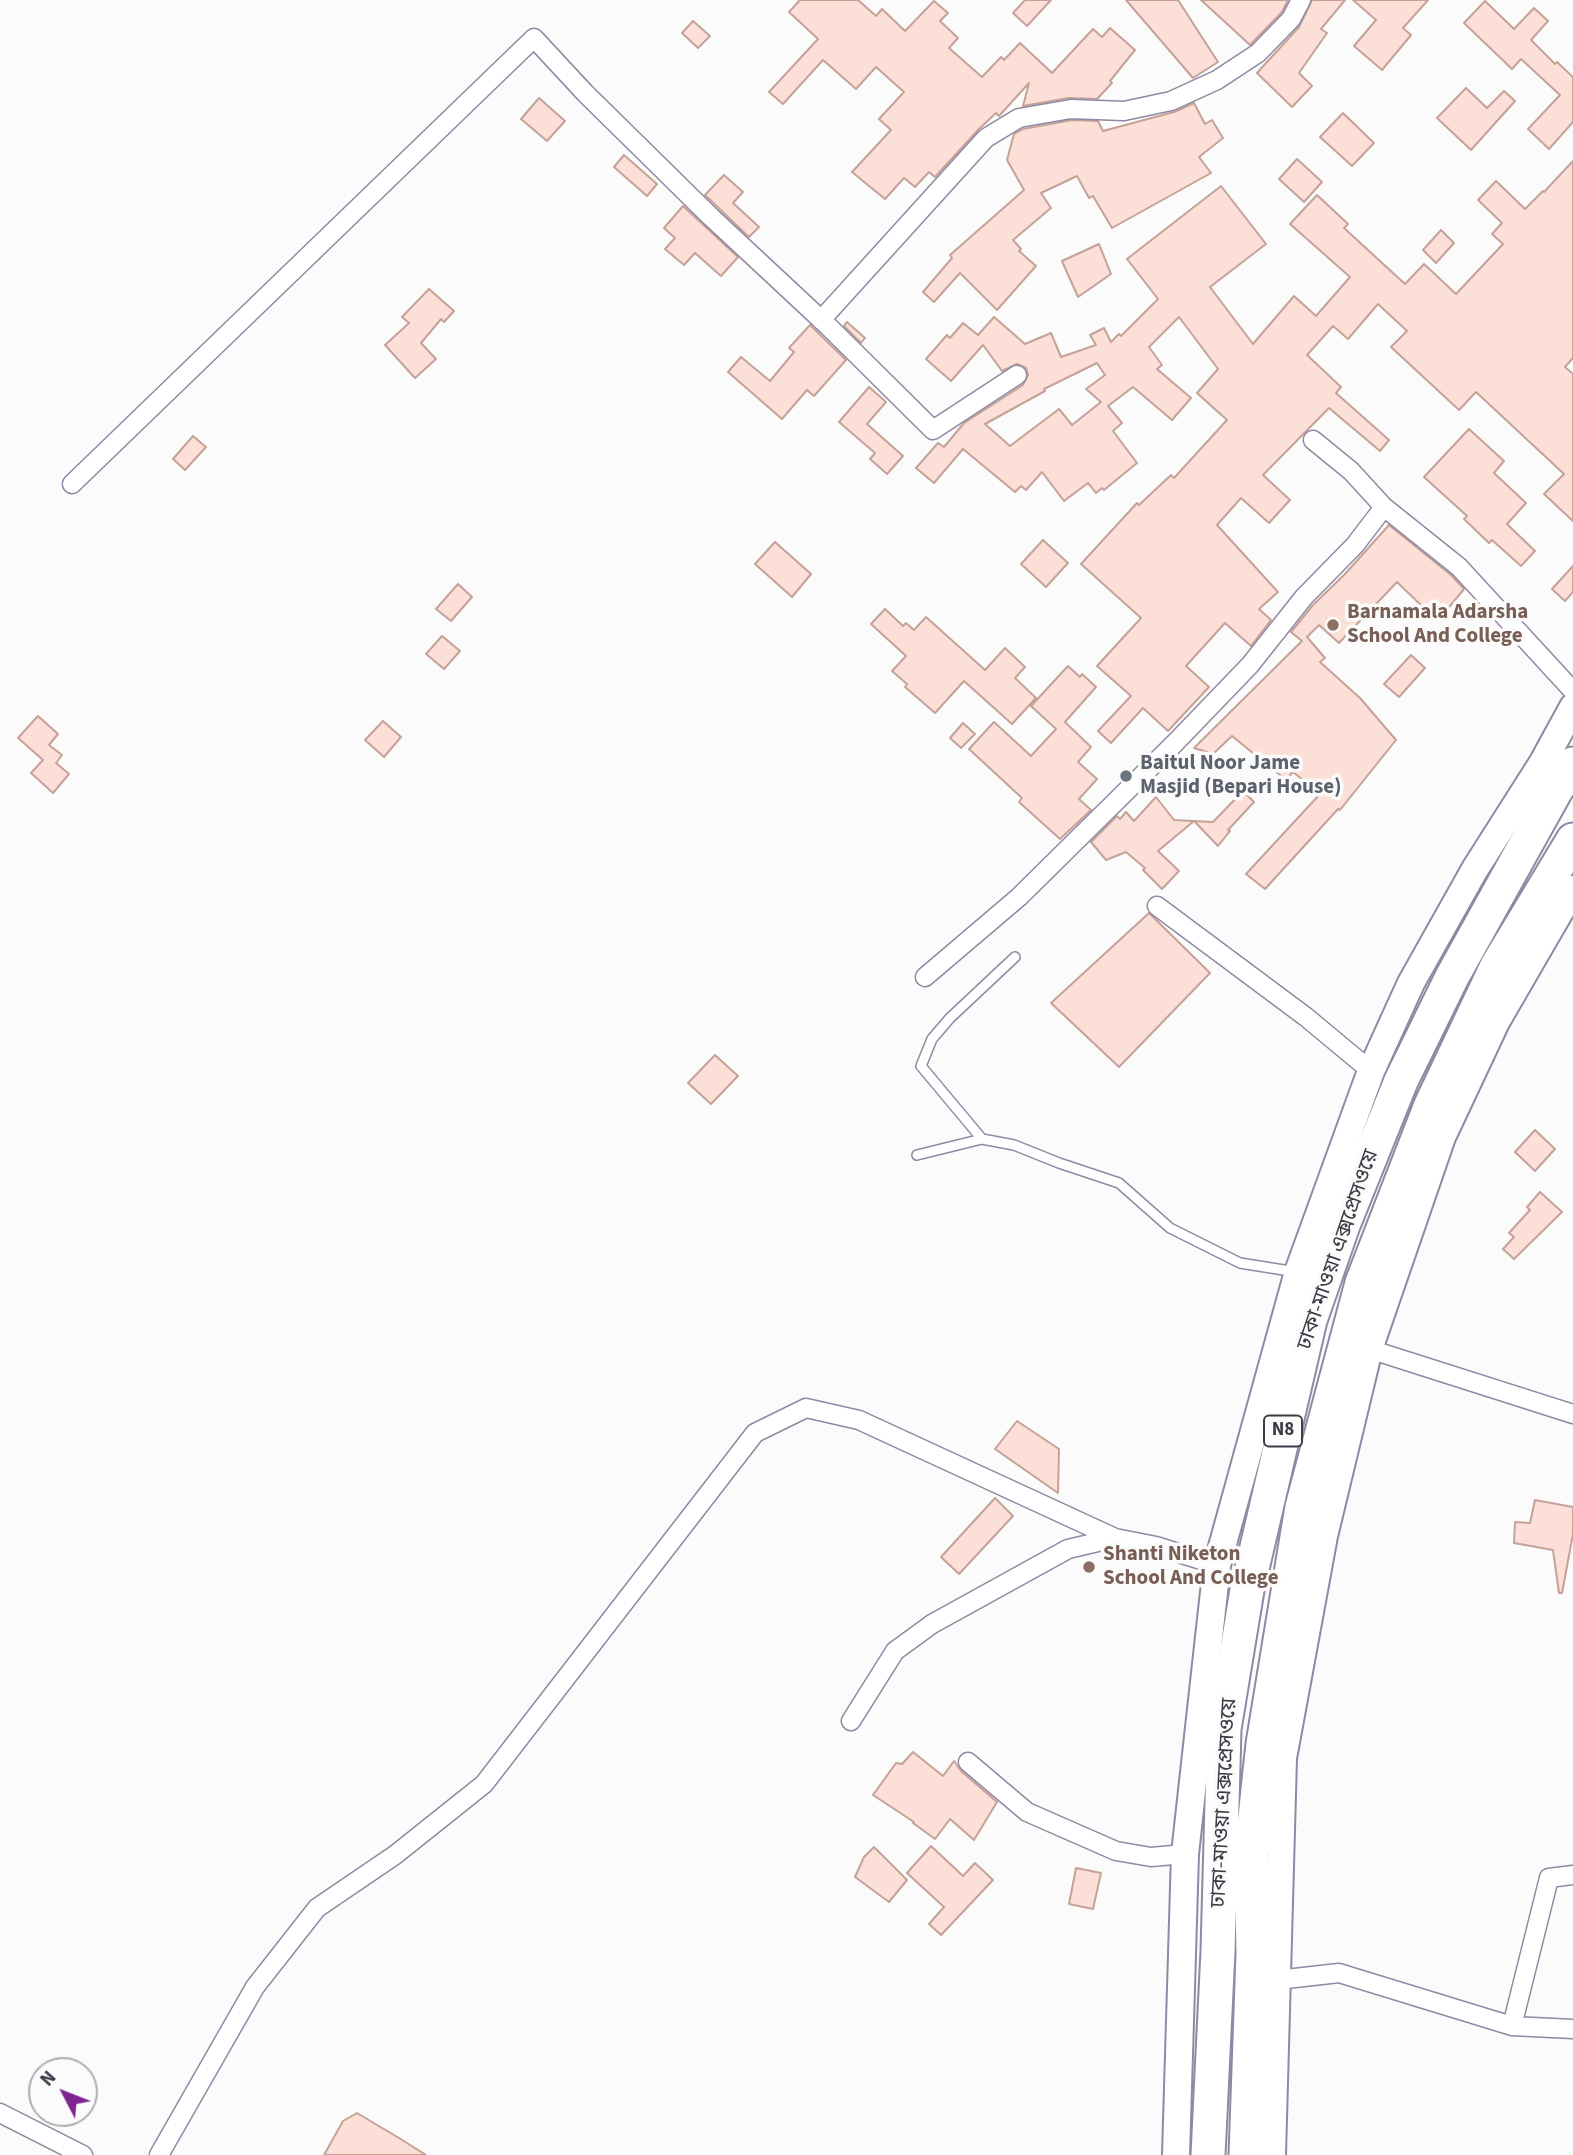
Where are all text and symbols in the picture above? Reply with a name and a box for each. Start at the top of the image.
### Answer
place label: Barnamala Adarsha School And College [1347,600,1528,650]
marker: Barnamala Adarsha School And College [1325,617,1341,633]
place label: Baitul Noor Jame Masjid (Bepari House) [1140,751,1341,801]
marker: Baitul Noor Jame Masjid (Bepari House) [1118,768,1134,784]
street label: ঢাকা-মাওয়া এক্সপ্রেসওয়ে [1293,1147,1385,1353]
road number: N8 [1264,1415,1302,1446]
place label: Shanti Niketon School And College [1103,1542,1279,1592]
marker: Shanti Niketon School And College [1081,1559,1097,1575]
street label: ঢাকা-মাওয়া এক্সপ্রেসওয়ে [1207,1697,1243,1909]
north arrow [28,2057,98,2127]
text: N [34,2065,63,2093]

